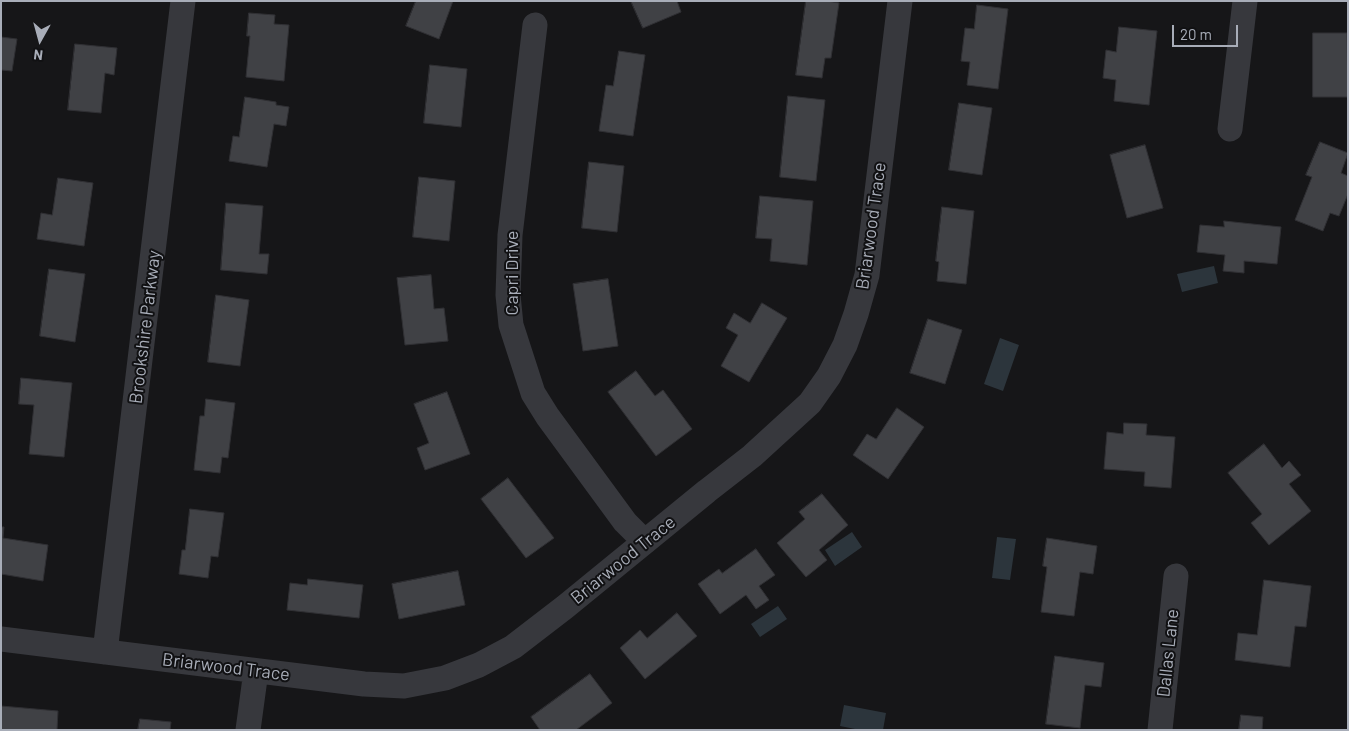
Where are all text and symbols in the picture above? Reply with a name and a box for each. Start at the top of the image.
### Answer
north arrow [15,15,65,65]
scale bar [1174,15,1240,47]
text: 20 m [1180,25,1212,43]
text: N [32,46,44,64]
street label: Briarwood Trace [851,161,891,291]
street label: Capri Drive [501,231,523,315]
street label: Brookshire Parkway [125,249,165,405]
street label: Briarwood Trace [566,511,680,609]
street label: Dallas Lane [1153,608,1183,698]
street label: Briarwood Trace [161,648,291,686]

